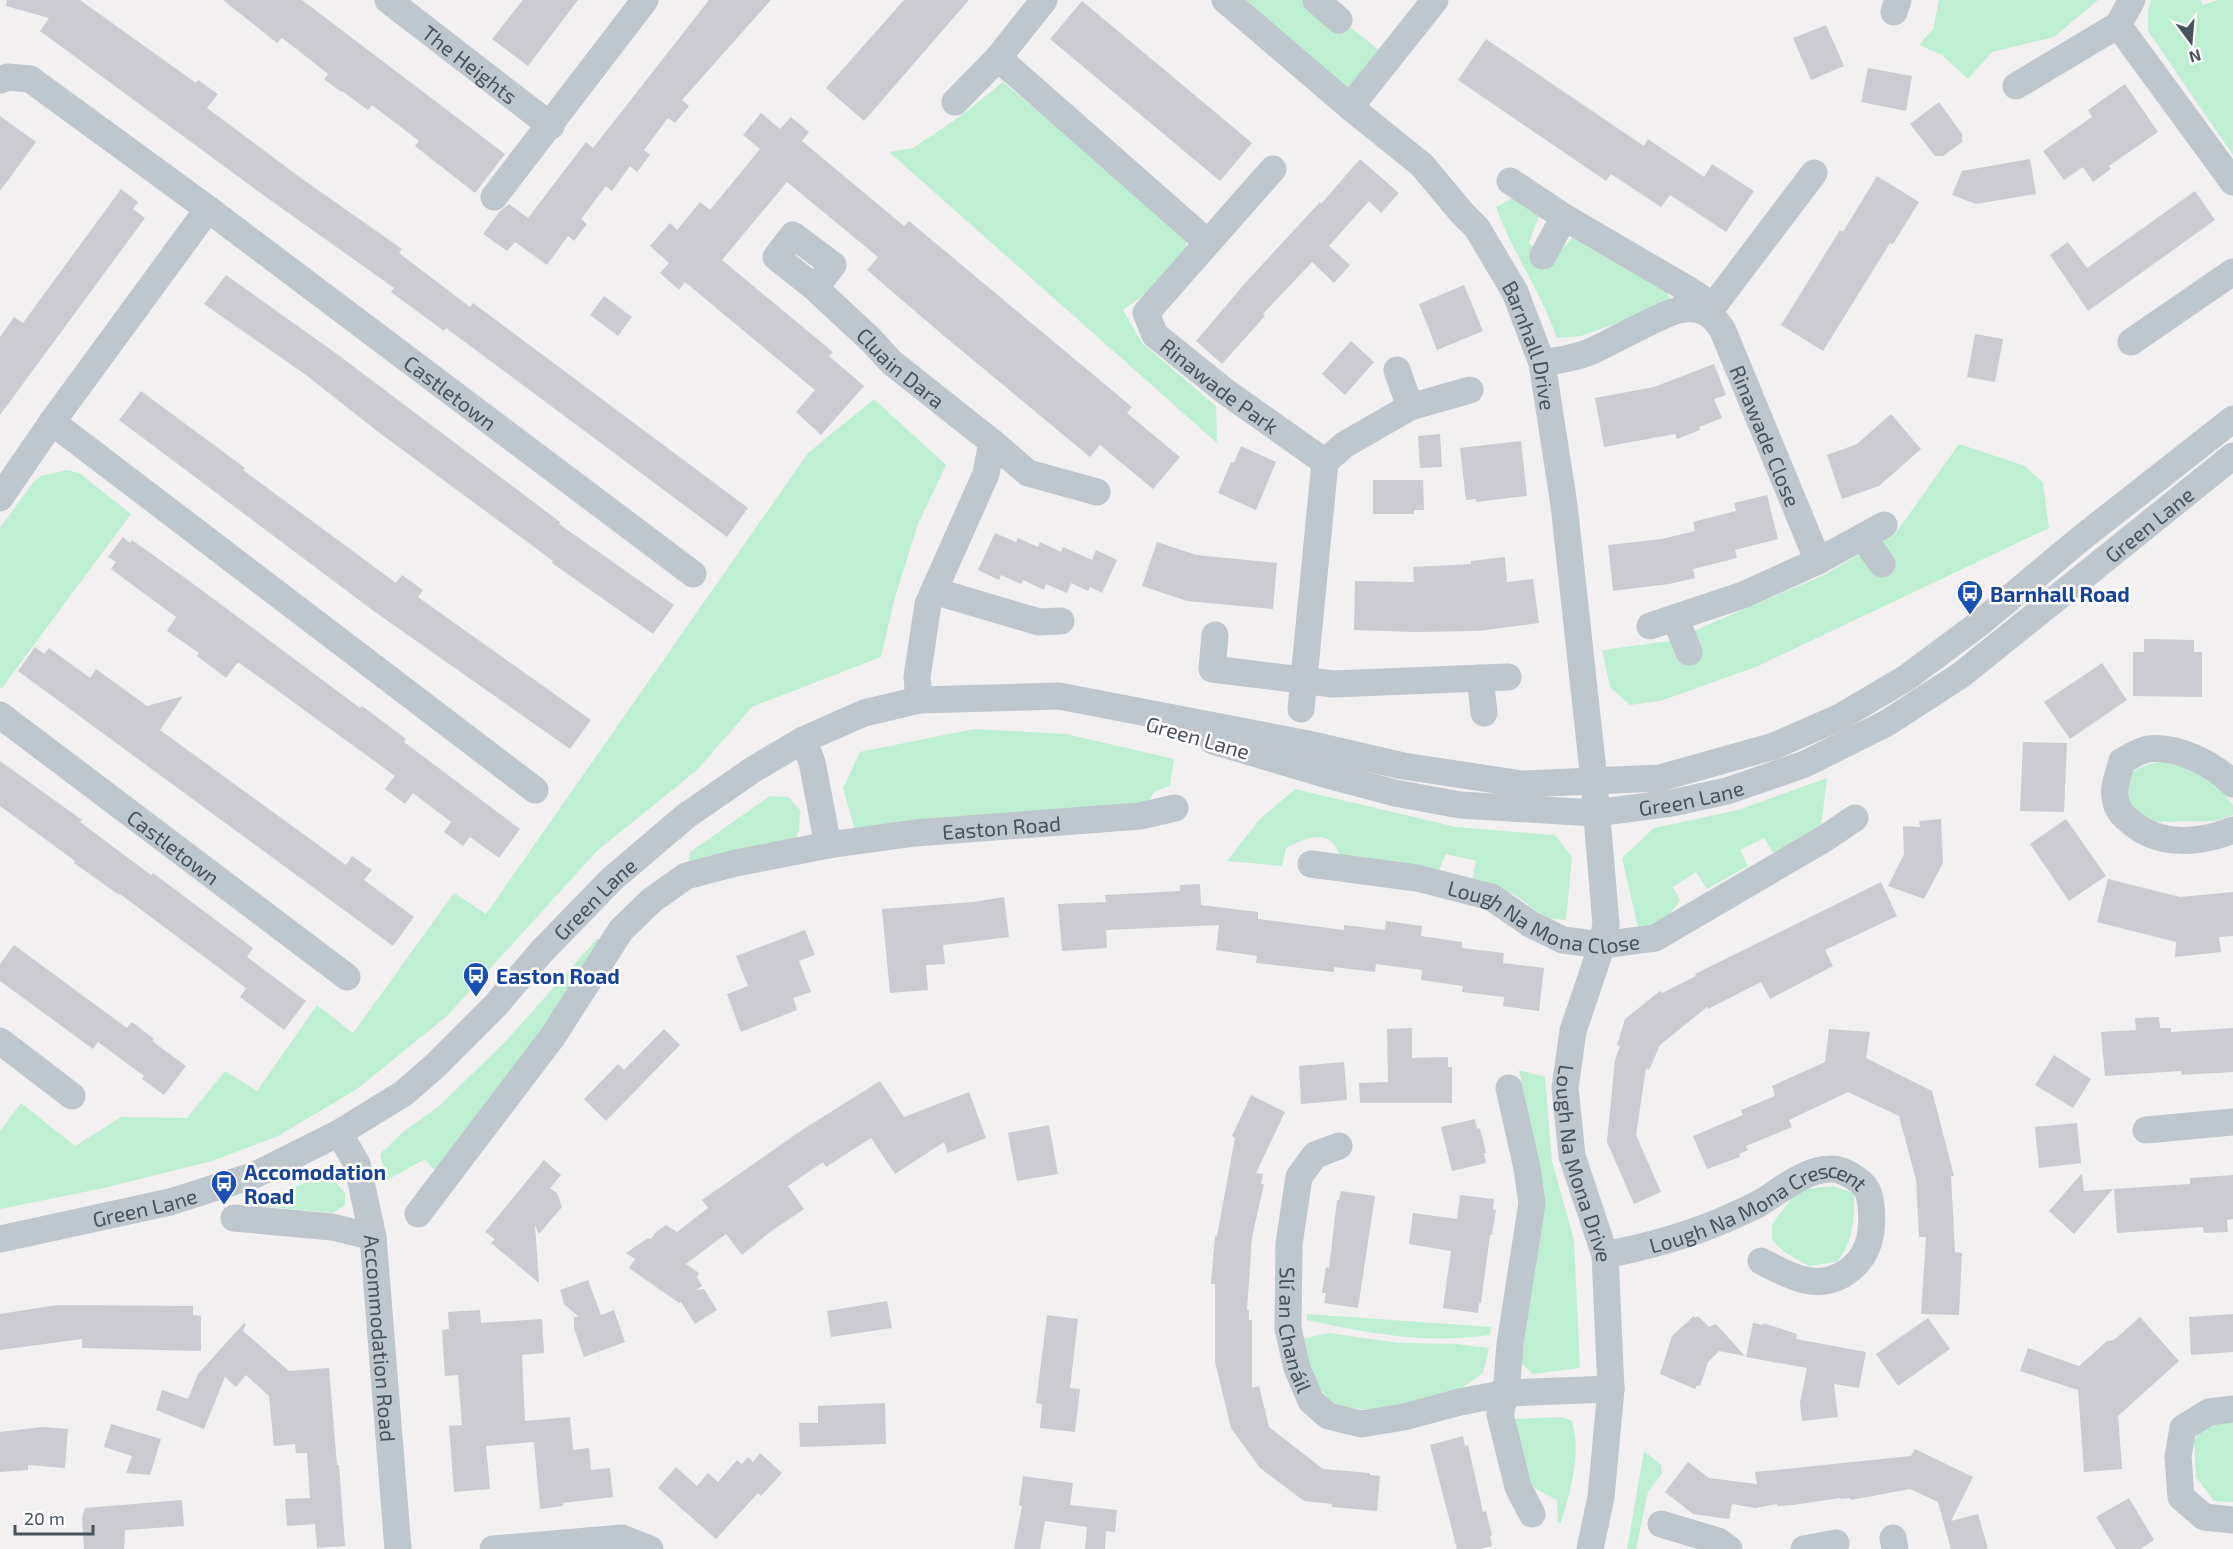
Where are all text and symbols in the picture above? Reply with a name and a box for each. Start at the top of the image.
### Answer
north arrow [2161,12,2221,72]
street label: The Heights [418,19,523,108]
text: N [2187,46,2203,68]
street label: Barnhall Drive [1498,275,1562,412]
street label: Cluain Dara [852,321,950,413]
street label: Rinawade Park [1156,332,1284,438]
street label: Castletown [400,349,502,435]
street label: Rinawade Close [1726,361,1807,510]
street label: Green Lane [2099,481,2198,567]
bus stop icon: Barnhall Road [1955,578,1985,616]
place label: Barnhall Road [1990,581,2130,606]
street label: Green Lane [1143,710,1253,764]
street label: Green Lane [1637,774,1747,820]
street label: Castletown [123,804,225,889]
street label: Easton Road [941,810,1062,843]
street label: Green Lane [548,852,641,945]
street label: Lough Na Mona Close [1445,874,1641,958]
bus stop icon: Easton Road [461,960,491,998]
place label: Easton Road [496,963,620,988]
street label: Lough Na Mona Drive [1553,1063,1618,1263]
street label: Lough Na Mona Crescent [1646,1156,1873,1257]
place label: Accomodation Road [244,1159,386,1208]
bus stop icon: Accomodation Road [209,1168,239,1206]
street label: Green Lane [90,1182,200,1231]
street label: Accommodation Road [360,1233,402,1443]
street label: Slí an Chanáil [1275,1267,1319,1397]
scale bar [15,1498,93,1536]
text: 20 m [24,1507,65,1529]

